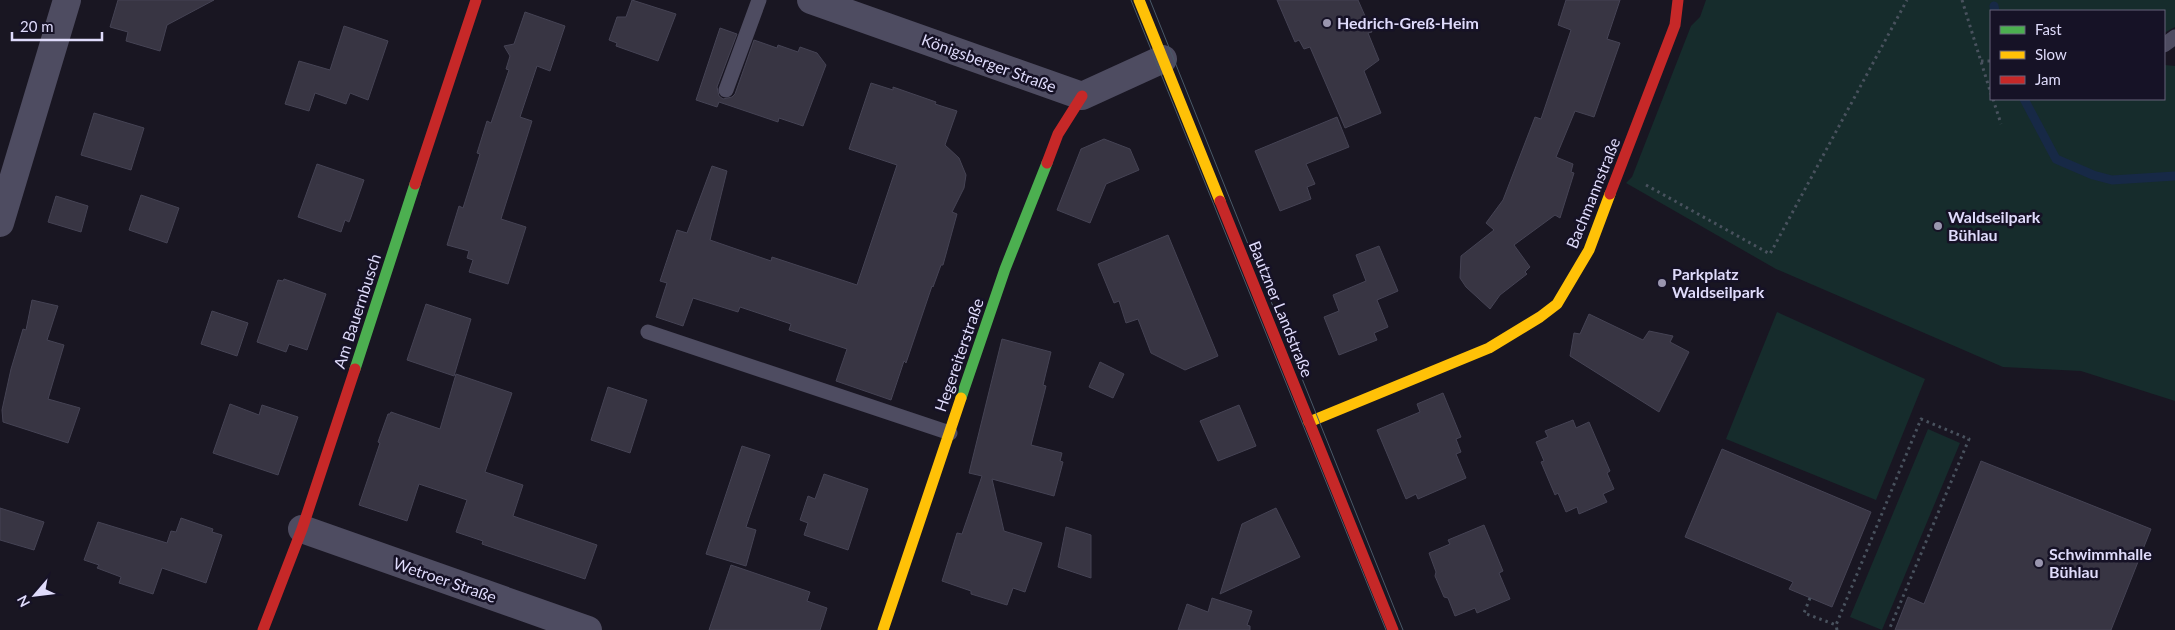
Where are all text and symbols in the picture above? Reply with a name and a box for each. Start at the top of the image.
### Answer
scale bar [12,10,102,42]
legend [1990,10,2165,100]
place label: Hedrich-Greß-Heim [1337,13,1479,32]
text: 20 m [20,17,54,35]
marker: Hedrich-Greß-Heim [1321,17,1333,29]
text: Fast [2035,20,2062,38]
street label: Königsberger Straße [919,29,1059,96]
text: Slow [2035,45,2067,63]
text: Jam [2035,70,2061,88]
street label: Bachmannstraße [1562,135,1623,251]
place label: Waldseilpark Bühlau [1948,207,2041,244]
marker: Waldseilpark Bühlau [1932,220,1944,232]
street label: Bautzner Landstraße [1245,238,1317,380]
street label: Am Bauernbusch [329,251,384,371]
place label: Parkplatz Waldseilpark [1672,264,1765,301]
marker: Parkplatz Waldseilpark [1656,277,1668,289]
street label: Hegereiterstraße [930,296,987,414]
place label: Schwimmhalle Bühlau [2049,544,2152,581]
street label: Wetroer Straße [391,553,499,606]
marker: Schwimmhalle Bühlau [2033,557,2045,569]
north arrow [10,570,60,620]
text: N [13,593,33,610]

